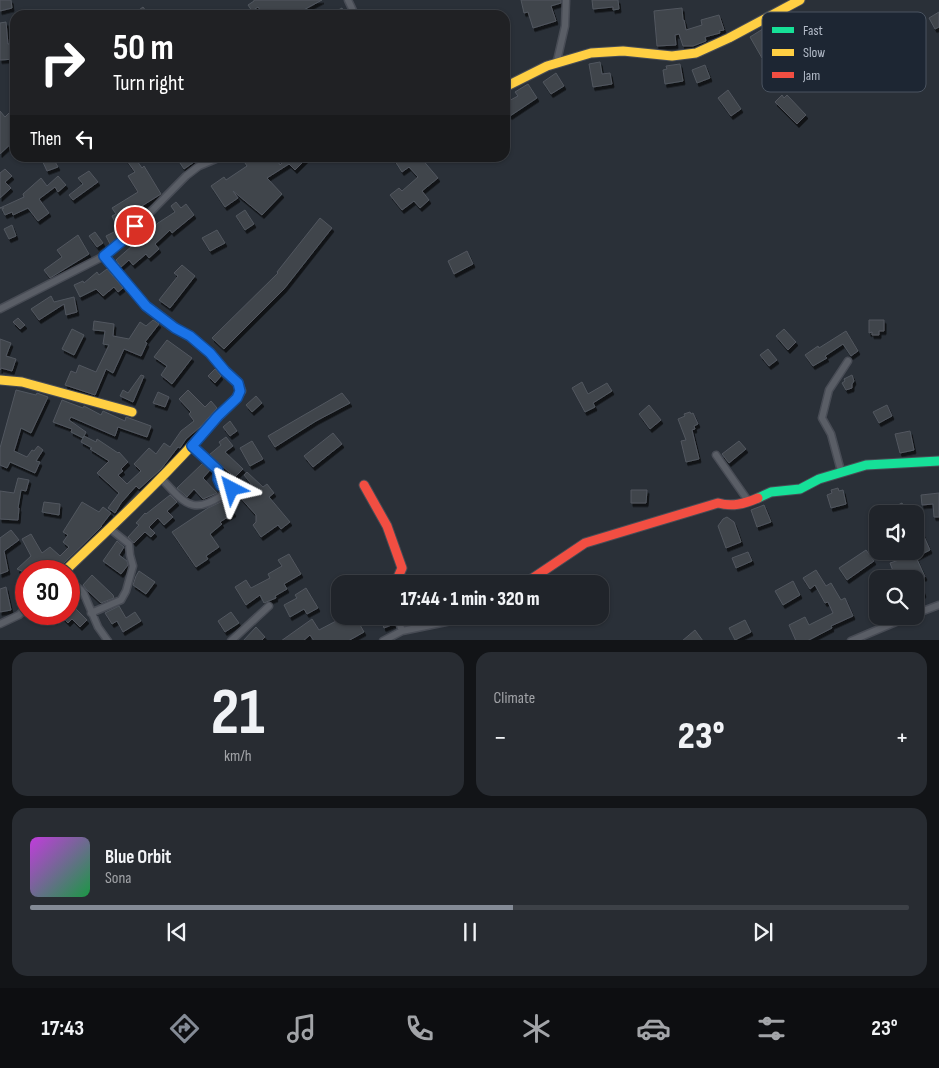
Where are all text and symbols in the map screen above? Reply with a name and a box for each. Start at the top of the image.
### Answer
legend [762,12,926,92]
text: Fast [803,22,823,39]
text: 50 m [113,27,174,70]
icon: right [30,30,95,95]
text: Slow [803,44,825,61]
text: Jam [802,67,820,84]
text: Turn right [113,70,184,97]
icon: left [71,125,99,153]
text: Then [30,128,61,151]
pin [114,205,156,247]
icon: arrive [121,212,149,240]
position arrow [205,462,257,514]
map controls [869,505,924,625]
button: sound [869,505,924,560]
speed limit sign: 30 [15,560,80,625]
button: search [869,570,924,625]
text: 17:44 · 1 min · 320 m [400,588,540,611]
text: 21 [211,675,265,753]
text: Climate [494,689,535,708]
text: 23° [678,714,725,759]
text: − [494,721,507,754]
text: + [895,721,909,754]
text: km/h [224,747,252,766]
text: Blue Orbit [105,846,171,869]
text: Sona [105,869,132,888]
icon: previous [163,918,191,946]
icon: pause [456,918,484,946]
icon: next [749,918,777,946]
icon: directions [167,1011,202,1046]
icon: music [284,1011,319,1046]
icon: phone [402,1011,437,1046]
icon: climate [519,1011,554,1046]
icon: car [636,1011,671,1046]
icon: filters [754,1011,789,1046]
text: 17:43 [41,1015,84,1042]
text: 23° [871,1015,898,1042]

